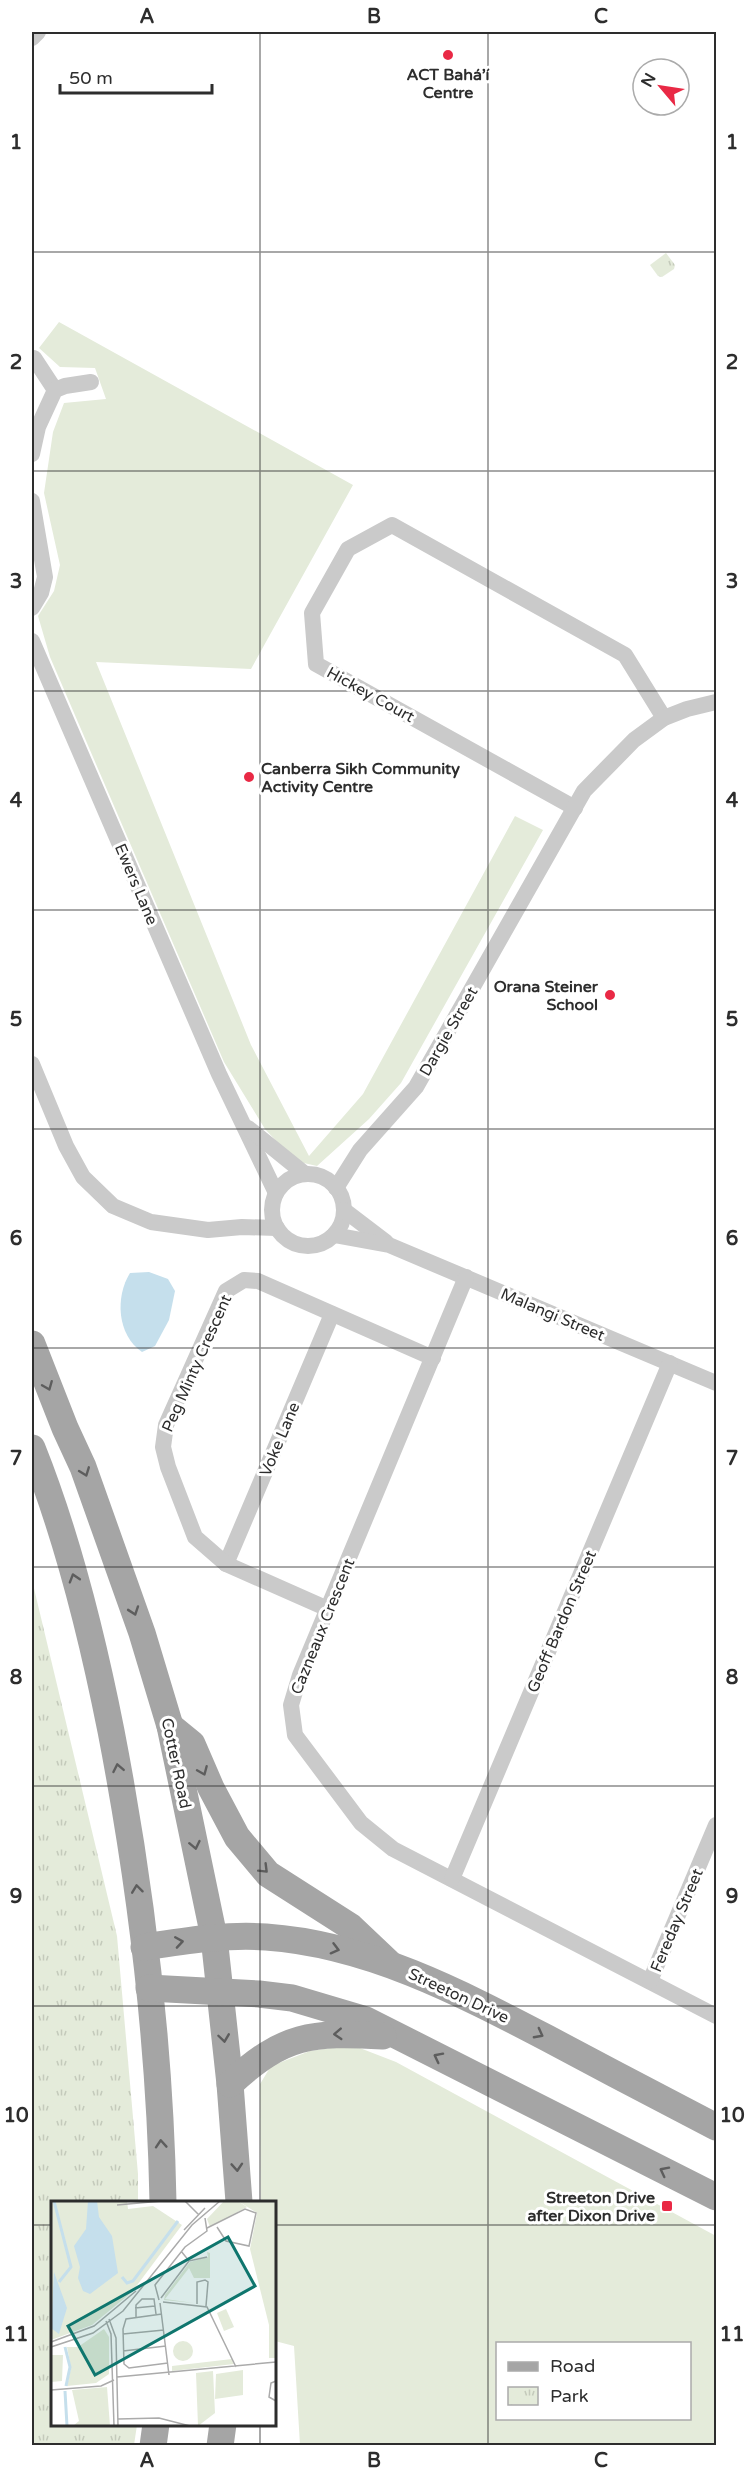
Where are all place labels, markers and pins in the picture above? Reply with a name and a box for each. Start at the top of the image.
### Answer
marker: ACT Bahá’í Centre [441,48,455,62]
place label: ACT Bahá’í Centre [406,65,490,103]
place label: Canberra Sikh Community Activity Centre [261,759,460,797]
marker: Canberra Sikh Community Activity Centre [242,770,256,784]
place label: Orana Steiner School [494,977,599,1015]
marker: Orana Steiner School [603,988,617,1002]
place label: Streeton Drive after Dixon Drive [528,2188,655,2226]
marker: Streeton Drive after Dixon Drive [660,2199,674,2213]

